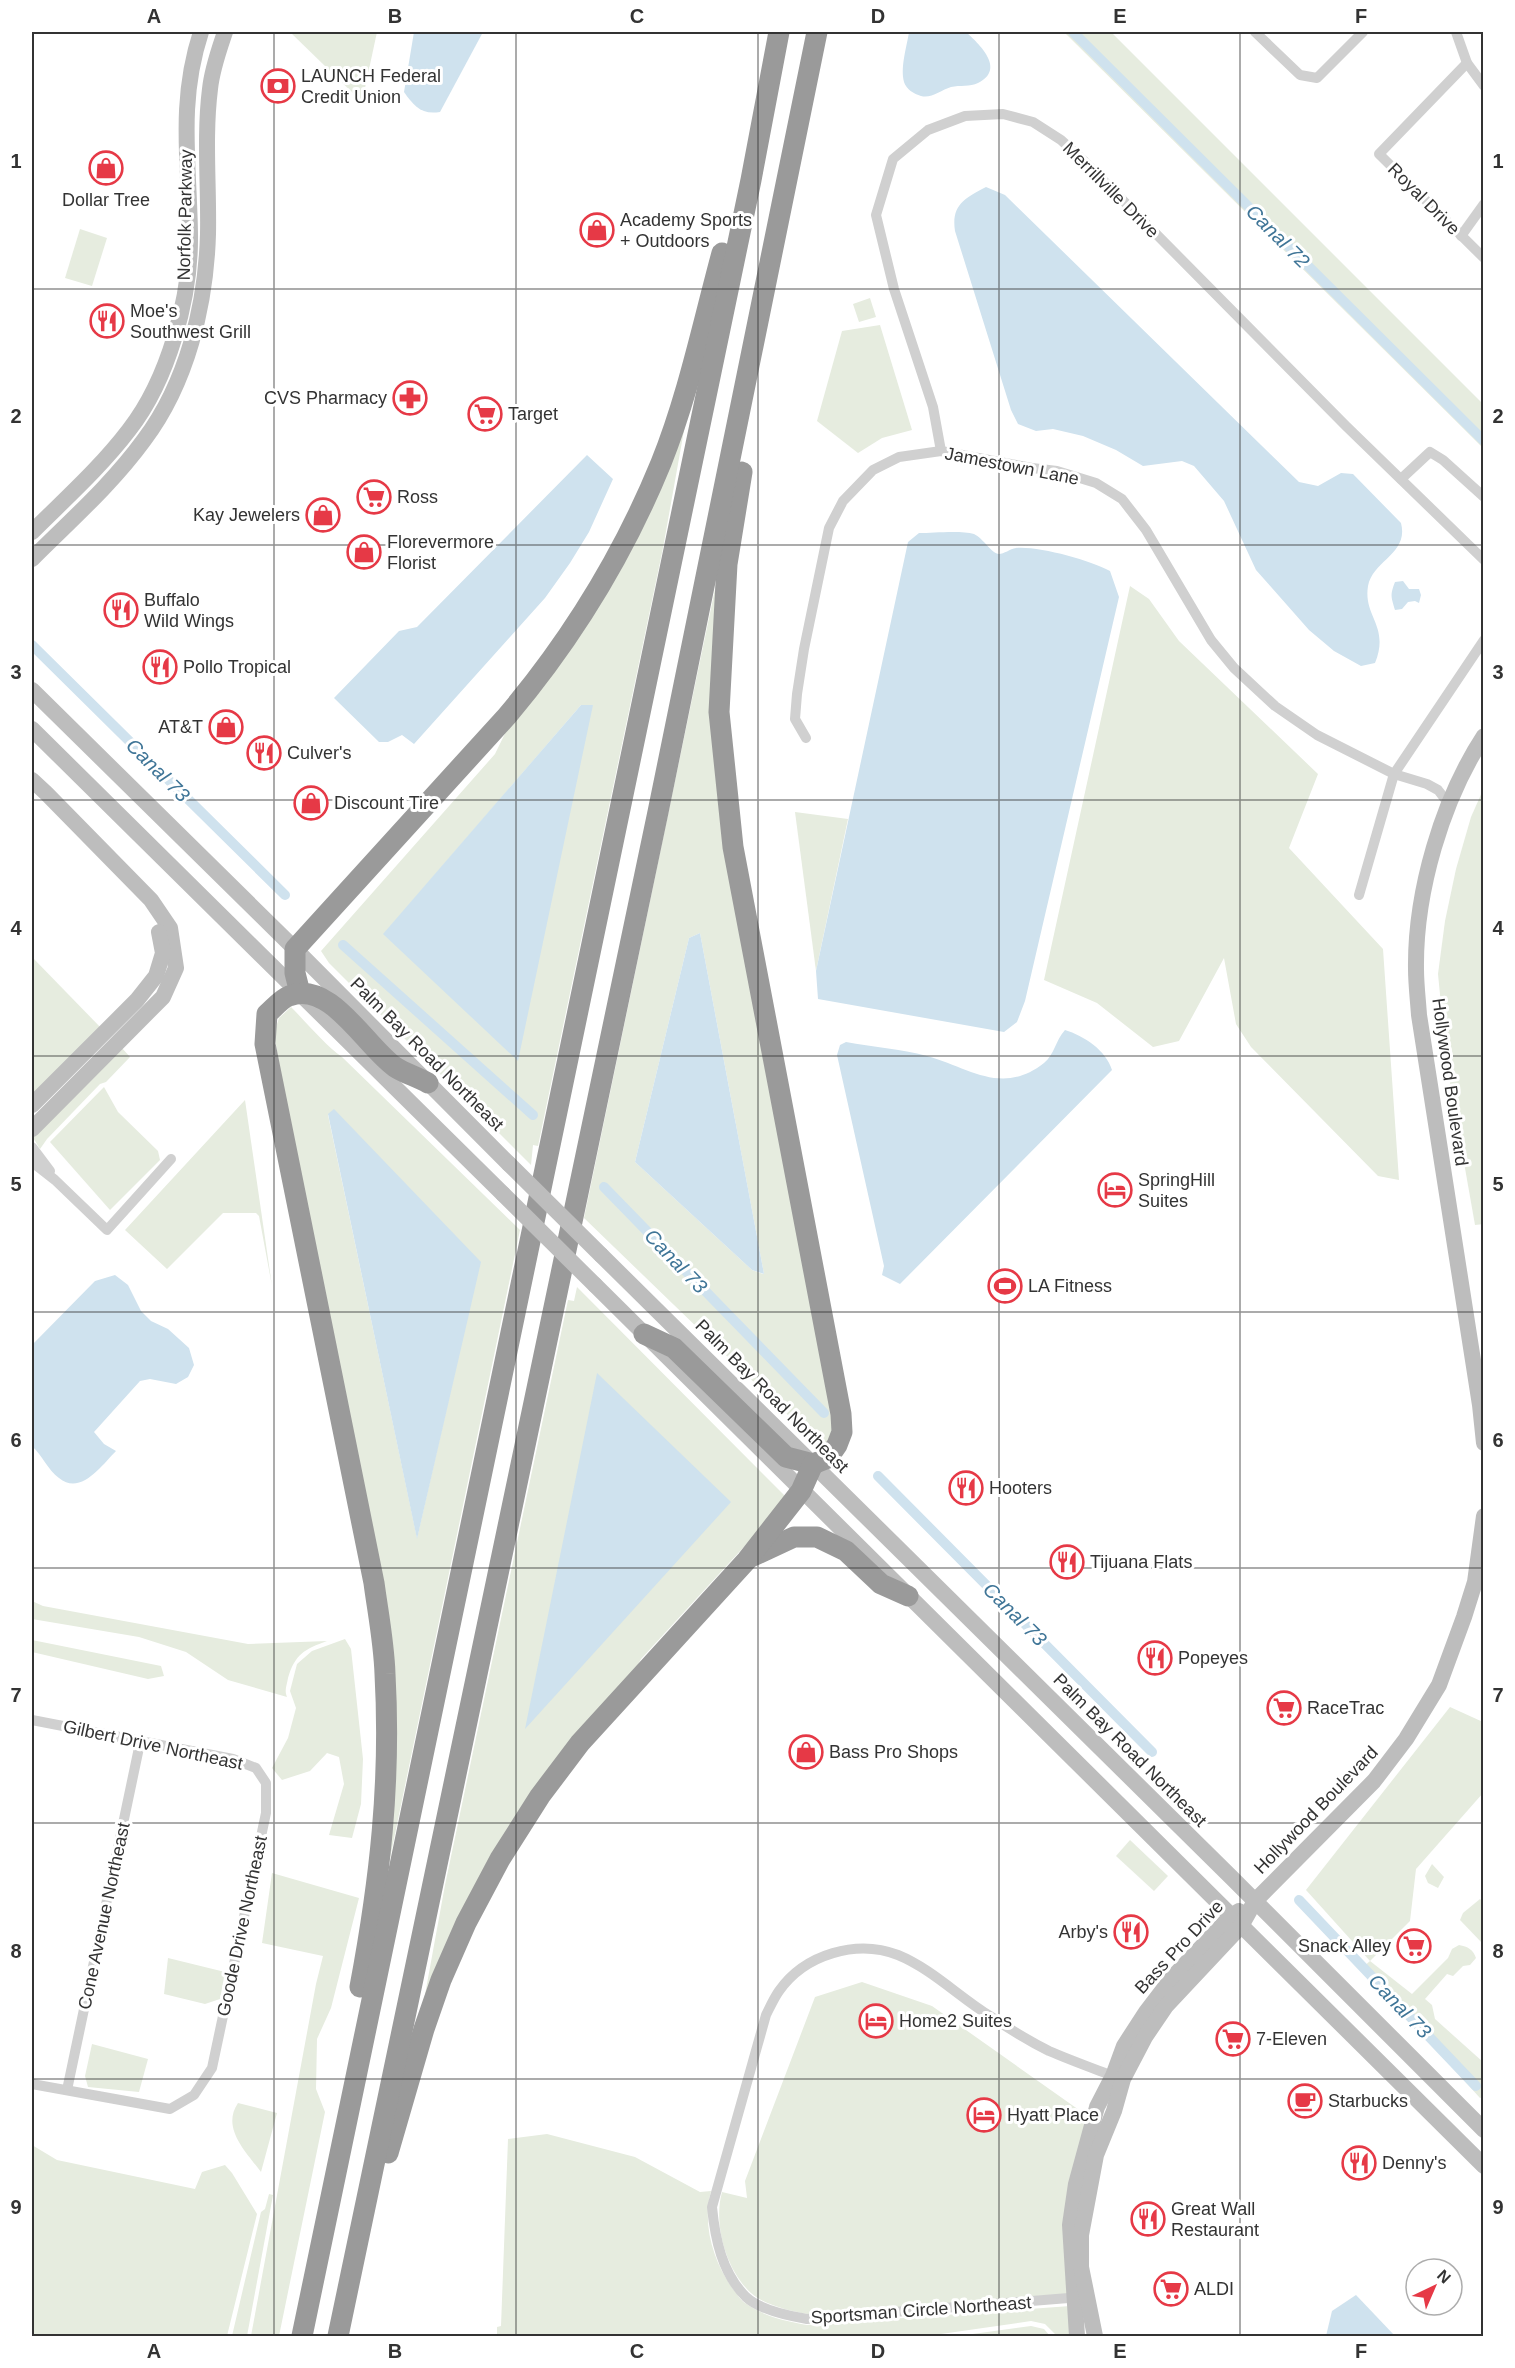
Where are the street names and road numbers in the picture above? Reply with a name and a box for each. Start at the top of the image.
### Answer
street label: Merrillville Drive [1059,138,1163,242]
street label: Norfolk Parkway [174,149,196,281]
street label: Royal Drive [1384,159,1464,239]
street label: Jamestown Lane [943,443,1081,489]
street label: Palm Bay Road Northeast [346,973,508,1135]
street label: Hollywood Boulevard [1428,997,1472,1167]
street label: Palm Bay Road Northeast [691,1315,853,1477]
street label: Palm Bay Road Northeast [1049,1669,1211,1831]
street label: Gilbert Drive Northeast [61,1716,245,1774]
street label: Hollywood Boulevard [1250,1742,1382,1878]
street label: Cone Avenue Northeast [74,1821,134,2011]
street label: Goode Drive Northeast [213,1834,271,2018]
street label: Bass Pro Drive [1131,1896,1227,1998]
street label: Sportsman Circle Northeast [810,2292,1032,2328]

